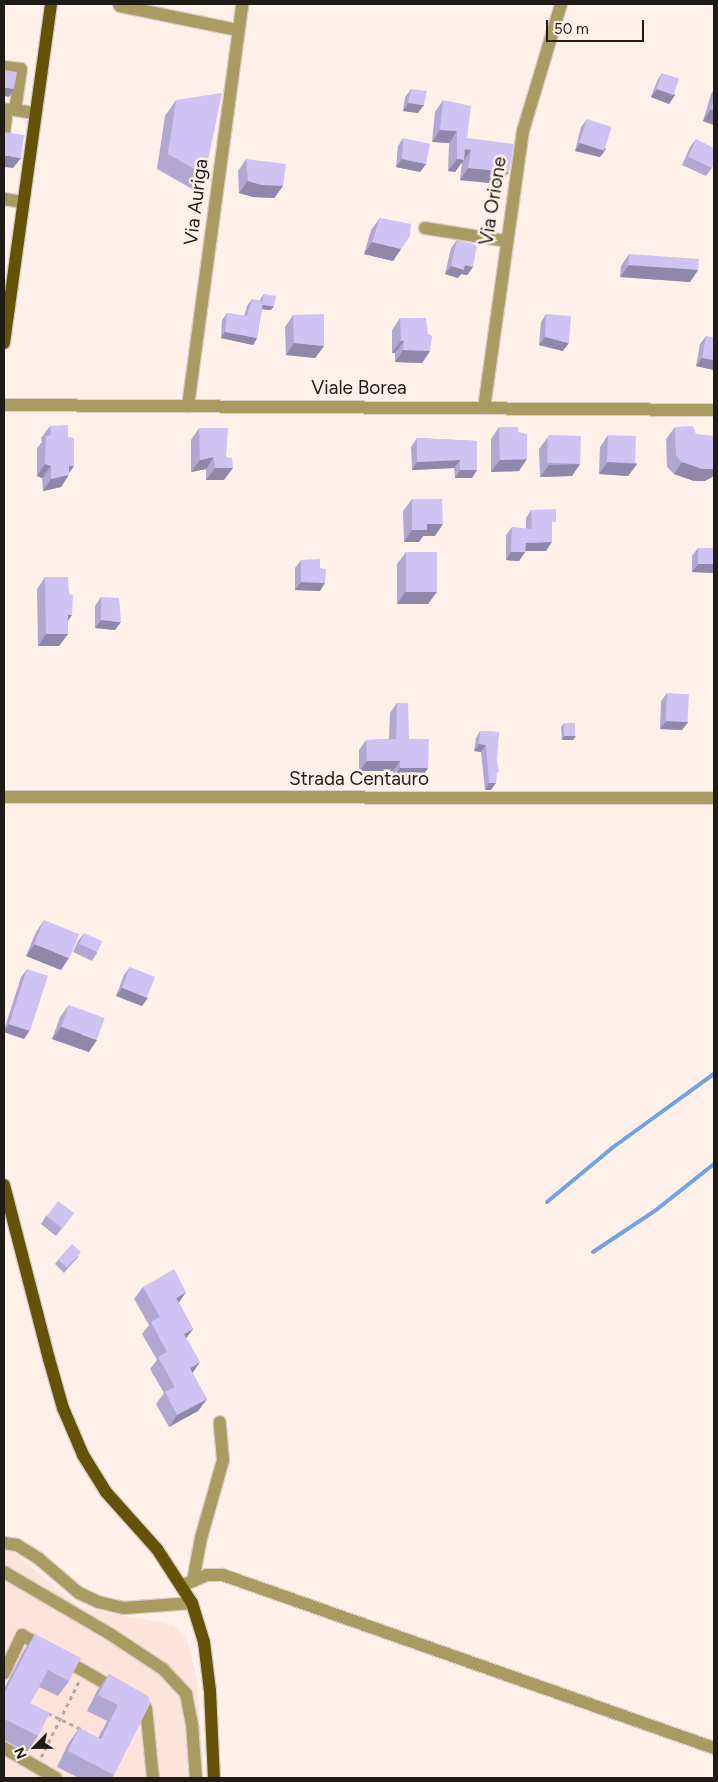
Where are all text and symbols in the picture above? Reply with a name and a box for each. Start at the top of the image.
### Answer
scale bar [548,10,646,42]
text: 50 m [554,20,589,38]
street label: Via Orione [475,155,511,247]
street label: Via Auriga [179,157,213,247]
street label: Viale Borea [311,377,407,399]
street label: Strada Centauro [289,768,429,790]
north arrow [10,1722,60,1772]
text: N [11,1745,31,1761]

